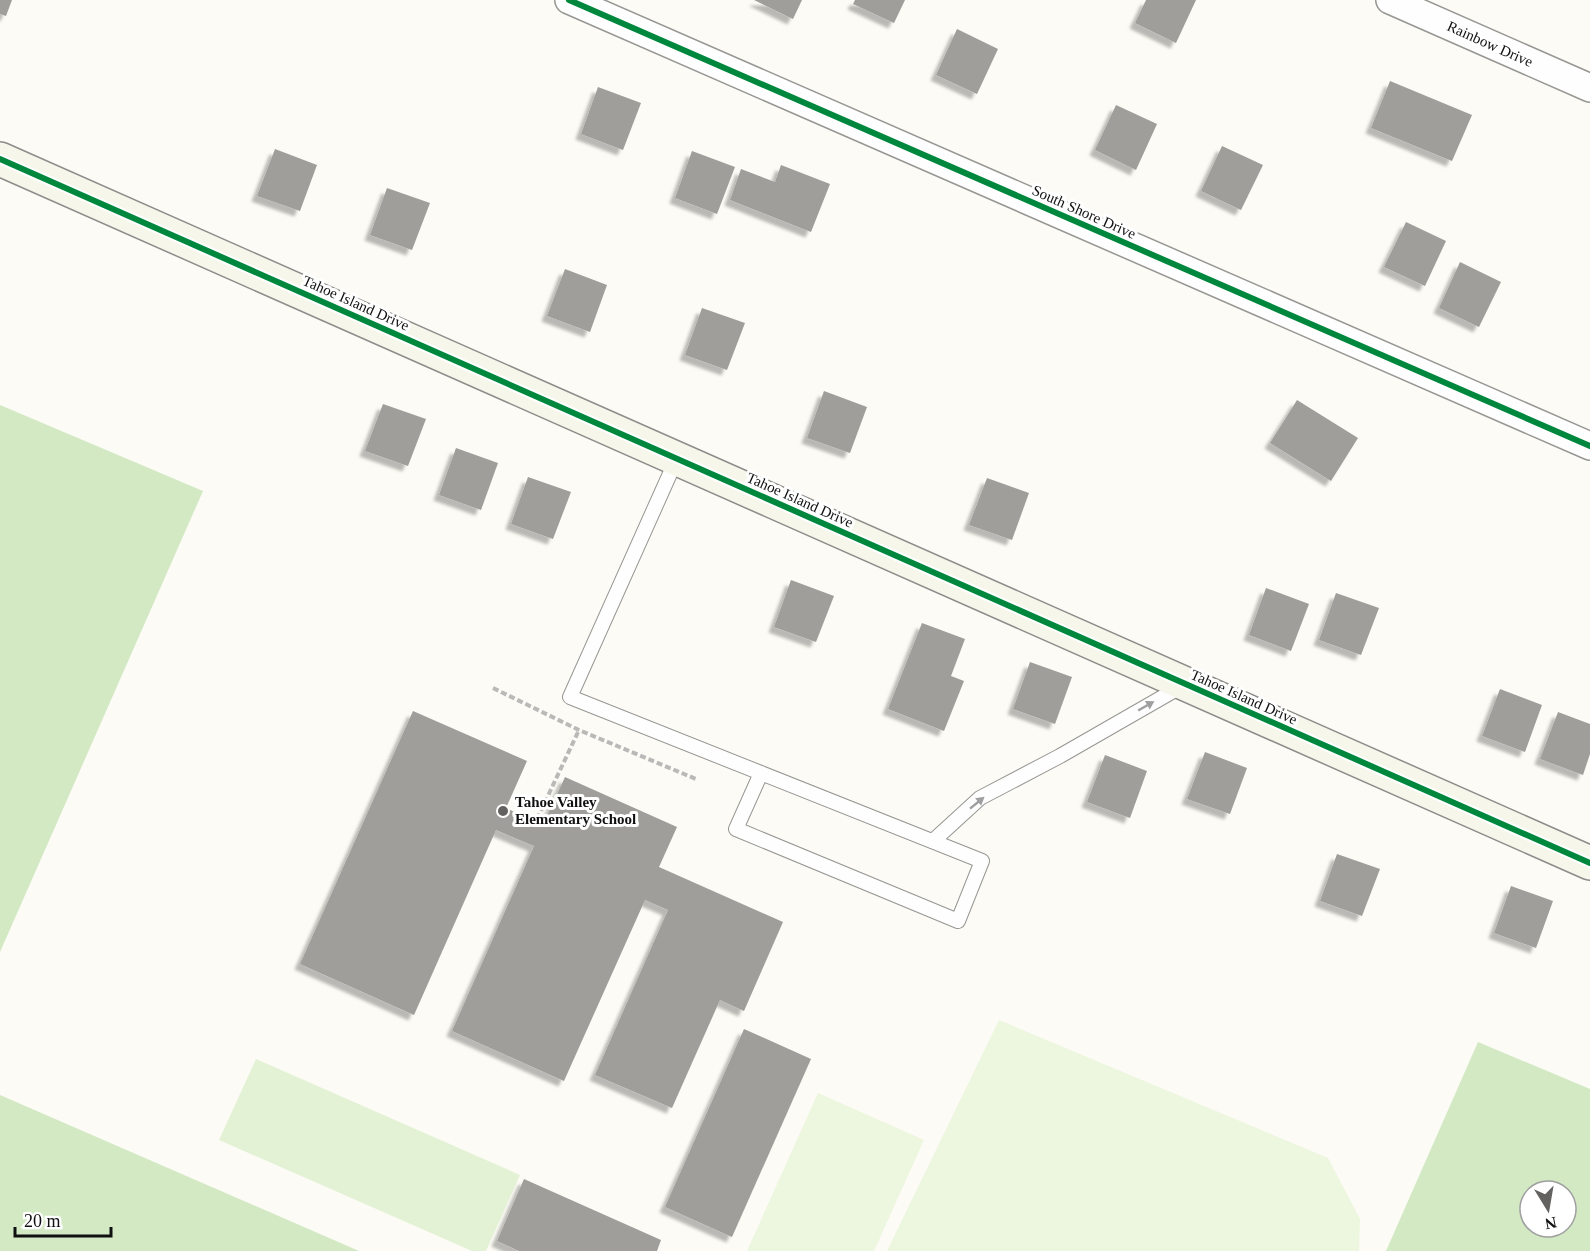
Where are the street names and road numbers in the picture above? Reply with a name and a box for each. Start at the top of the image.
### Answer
street label: Rainbow Drive [1445,18,1536,70]
street label: South Shore Drive [1030,182,1139,242]
street label: Tahoe Island Drive [300,272,412,334]
street label: Tahoe Island Drive [744,469,856,531]
street label: Tahoe Island Drive [1188,666,1300,728]

